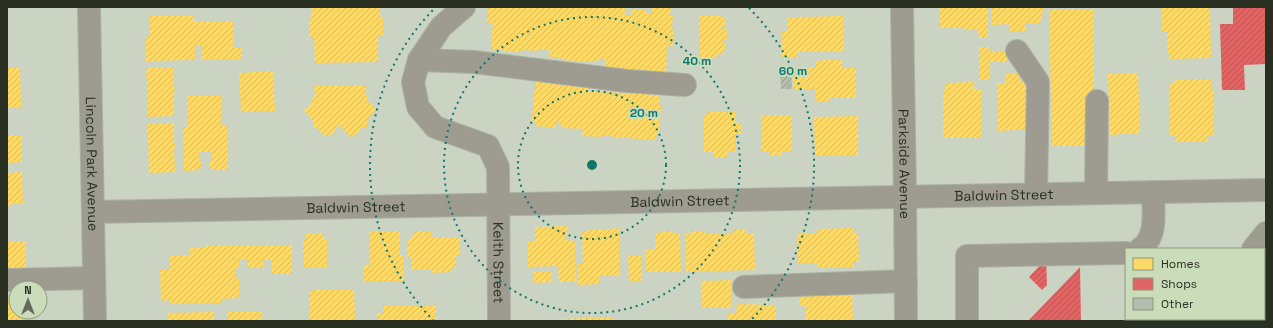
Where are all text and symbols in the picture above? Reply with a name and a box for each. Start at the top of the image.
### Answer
text: 40 m [683,53,711,69]
text: 60 m [779,63,807,79]
street label: Lincoln Park Avenue [82,97,102,231]
text: 20 m [630,105,658,121]
street label: Parkside Avenue [895,109,914,219]
centre of rings [585,158,599,172]
street label: Baldwin Street [954,185,1054,205]
street label: Baldwin Street [630,191,730,211]
street label: Baldwin Street [306,197,406,217]
street label: Keith Street [489,222,508,304]
legend [1125,248,1265,320]
text: Homes [1161,256,1200,272]
text: Shops [1161,276,1197,292]
north arrow [8,280,48,320]
text: N [24,283,32,297]
text: Other [1161,296,1194,312]

